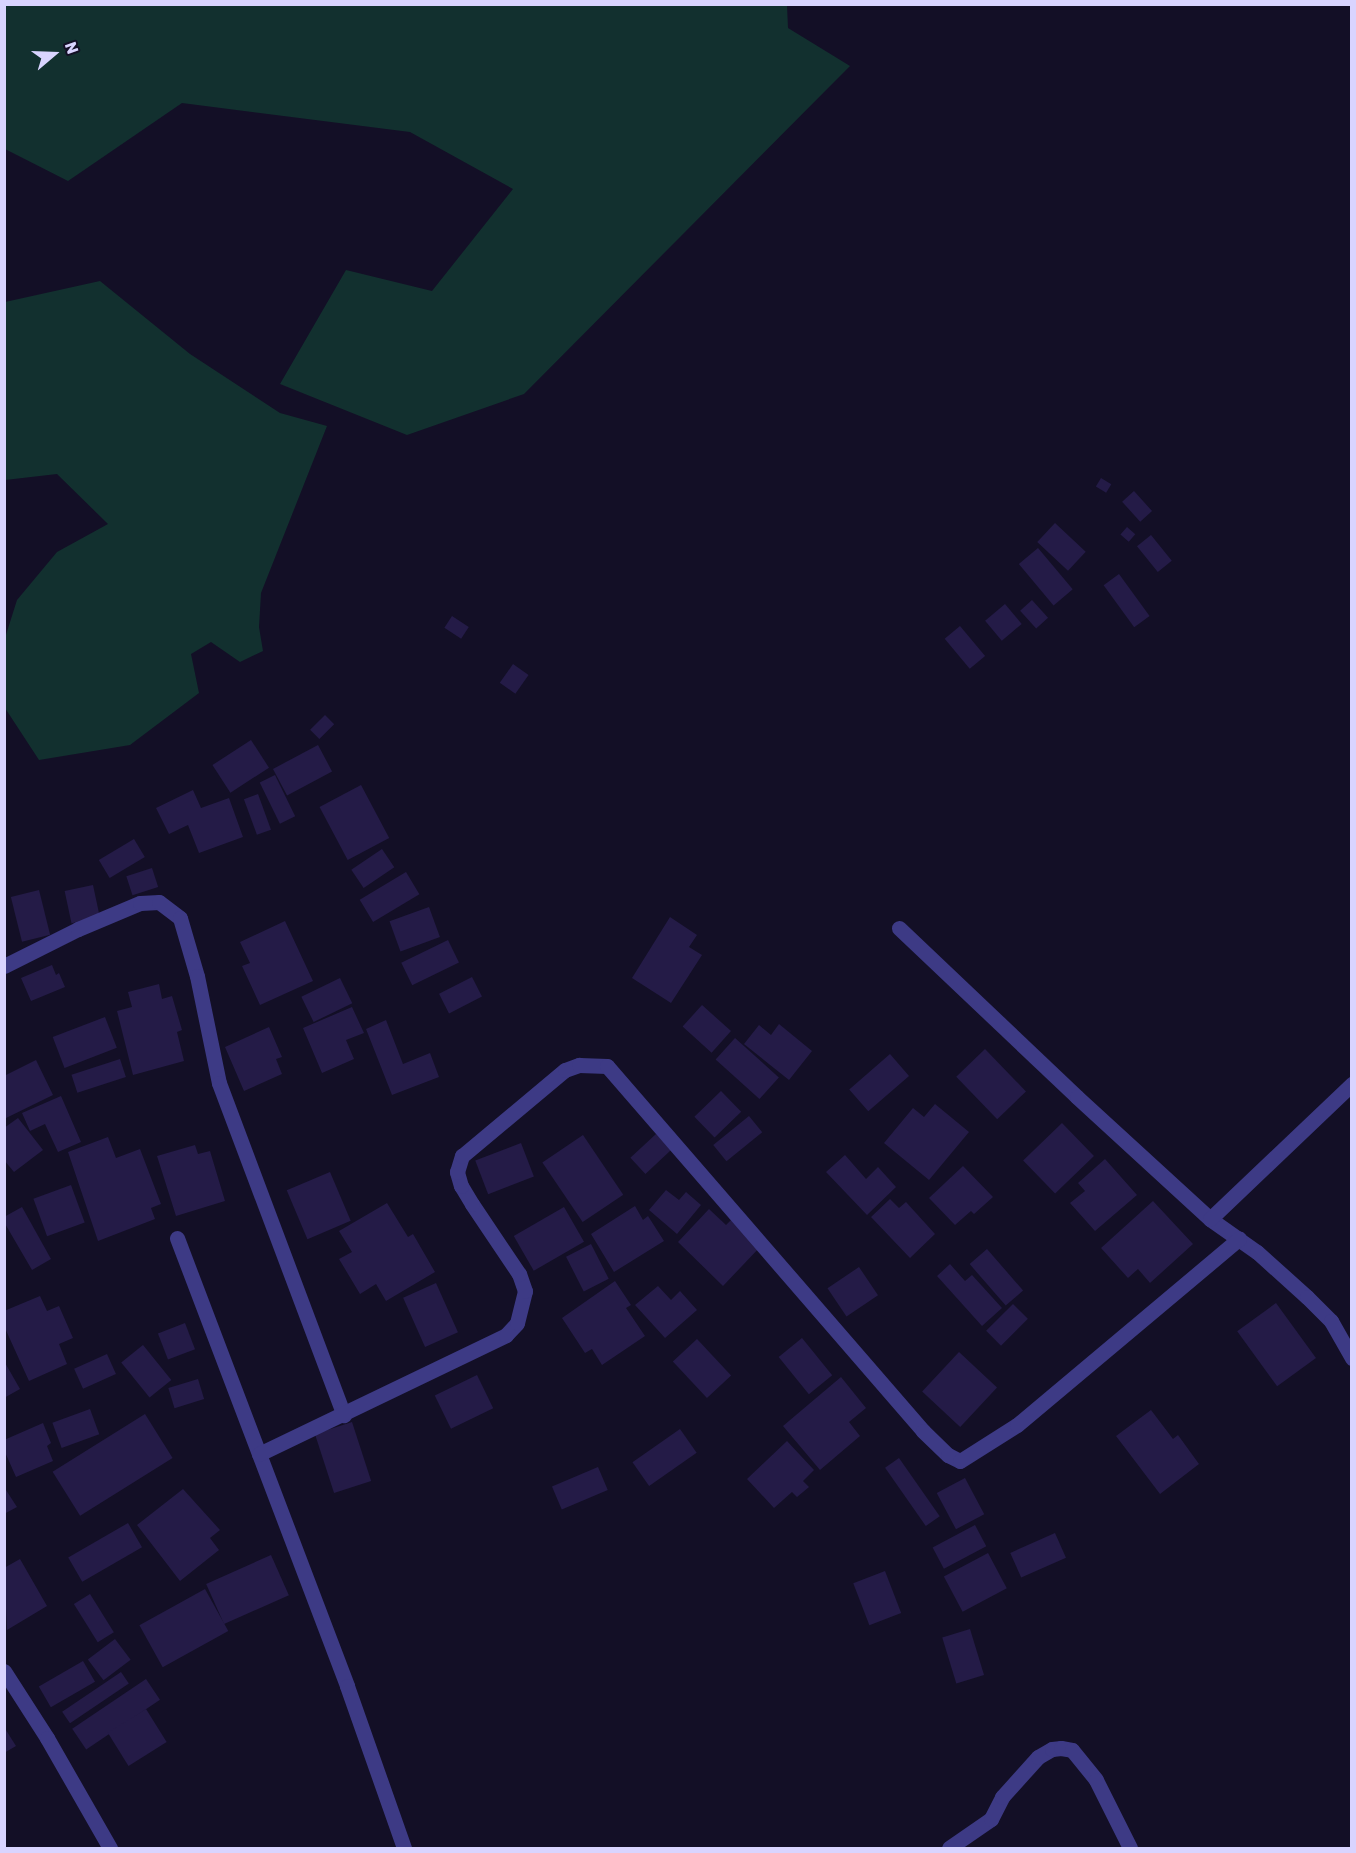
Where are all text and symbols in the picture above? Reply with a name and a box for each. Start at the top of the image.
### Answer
north arrow [24,24,84,84]
text: N [61,39,82,57]

